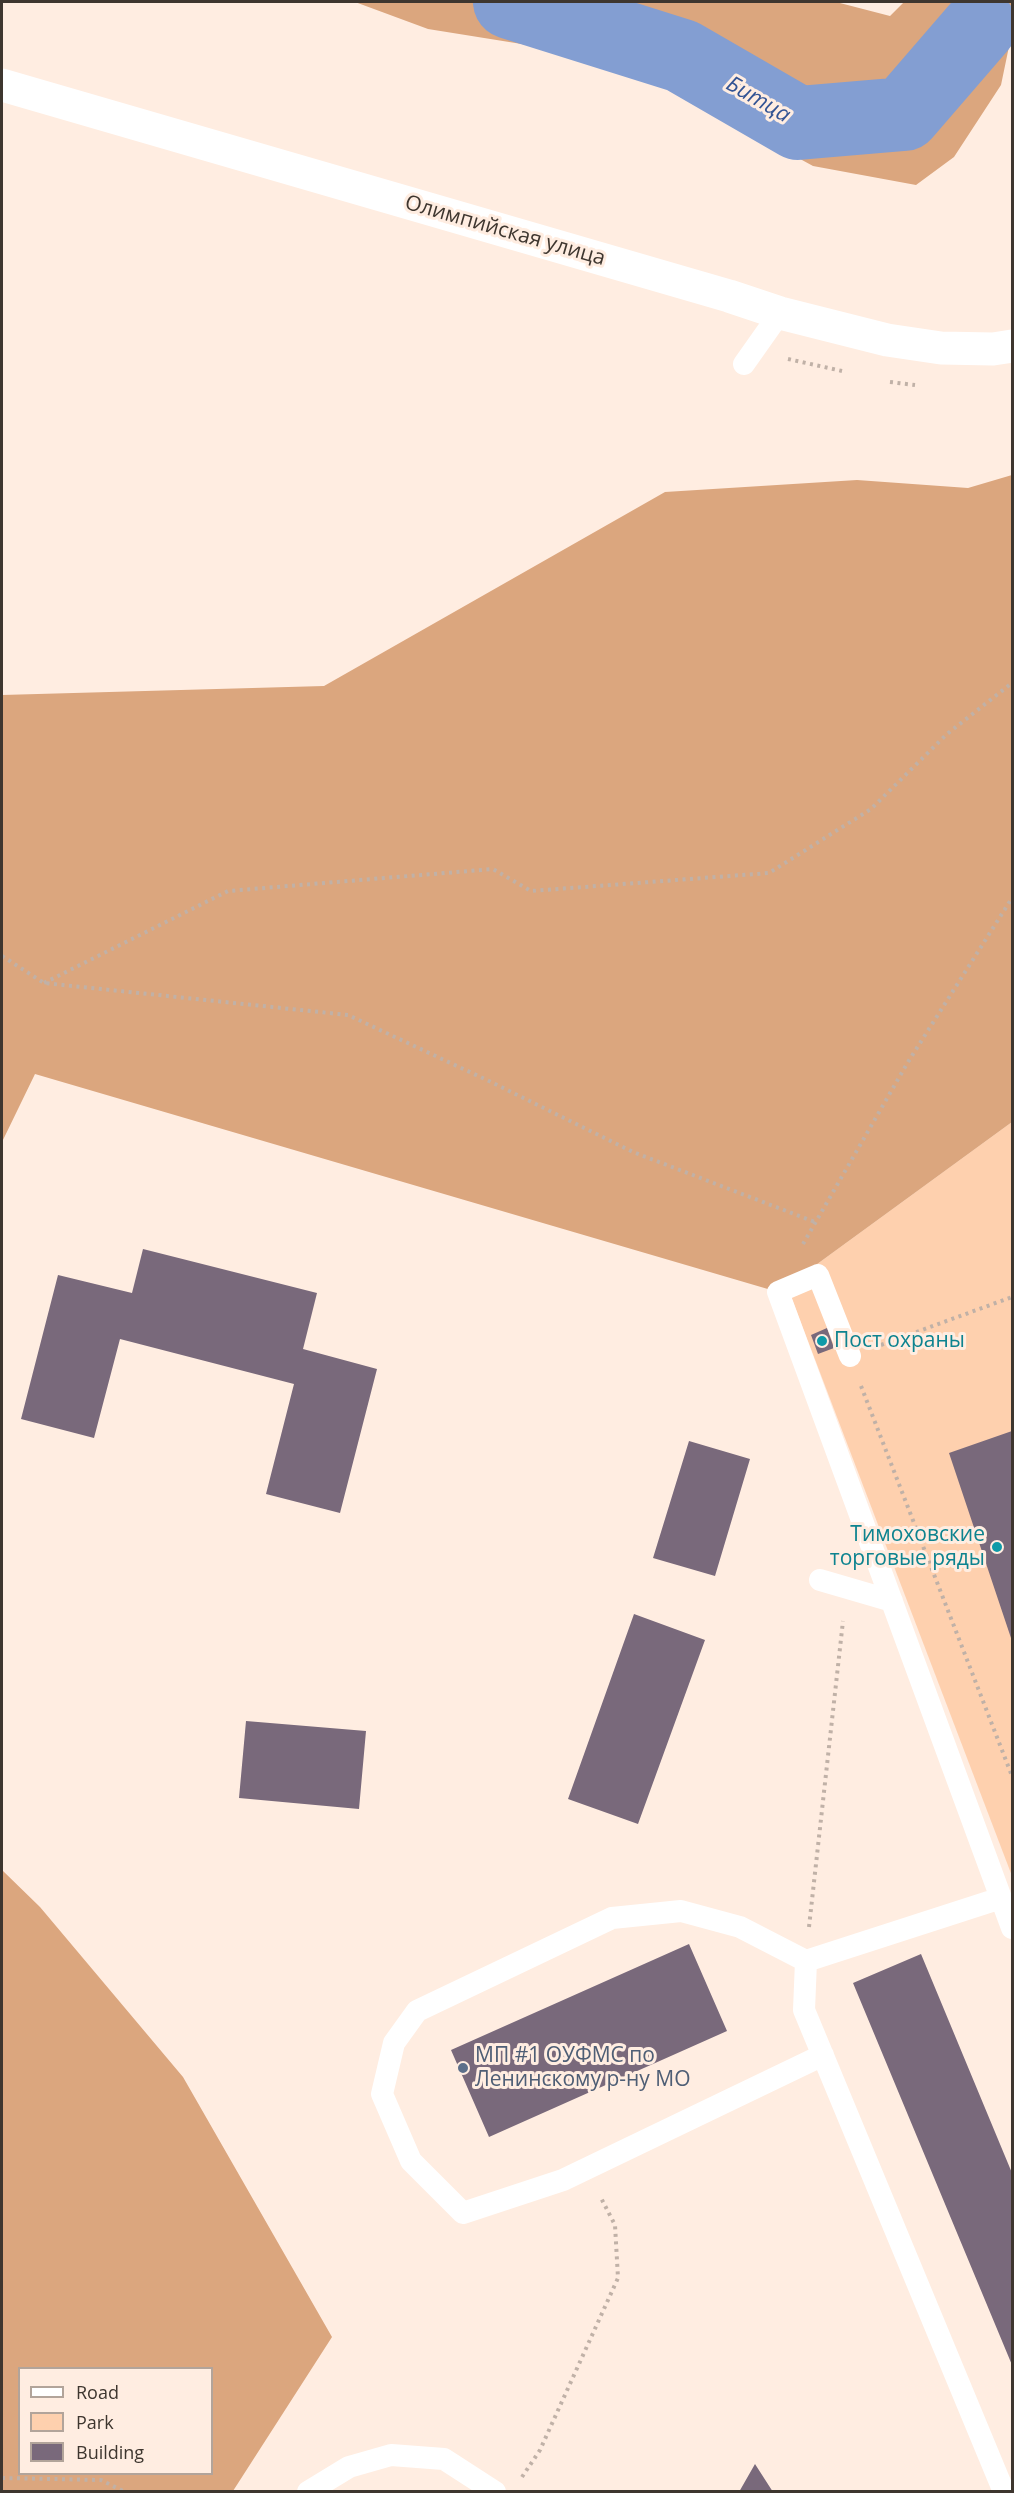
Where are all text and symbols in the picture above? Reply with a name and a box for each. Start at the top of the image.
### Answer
water label: Битца [721,71,795,129]
street label: Олимпийская улица [402,190,608,272]
place label: Пост охраны [834,1328,965,1354]
marker: Пост охраны [815,1334,829,1348]
place label: Тимоховские торговые ряды [830,1522,985,1572]
marker: Тимоховские торговые ряды [990,1540,1004,1554]
place label: МП #1 ОУФМС по Ленинскому р-ну МО [475,2043,690,2093]
marker: МП #1 ОУФМС по Ленинскому р-ну МО [456,2061,470,2075]
legend [18,2367,213,2475]
text: Road [76,2380,119,2404]
text: Park [76,2410,114,2434]
text: Building [76,2440,144,2464]

